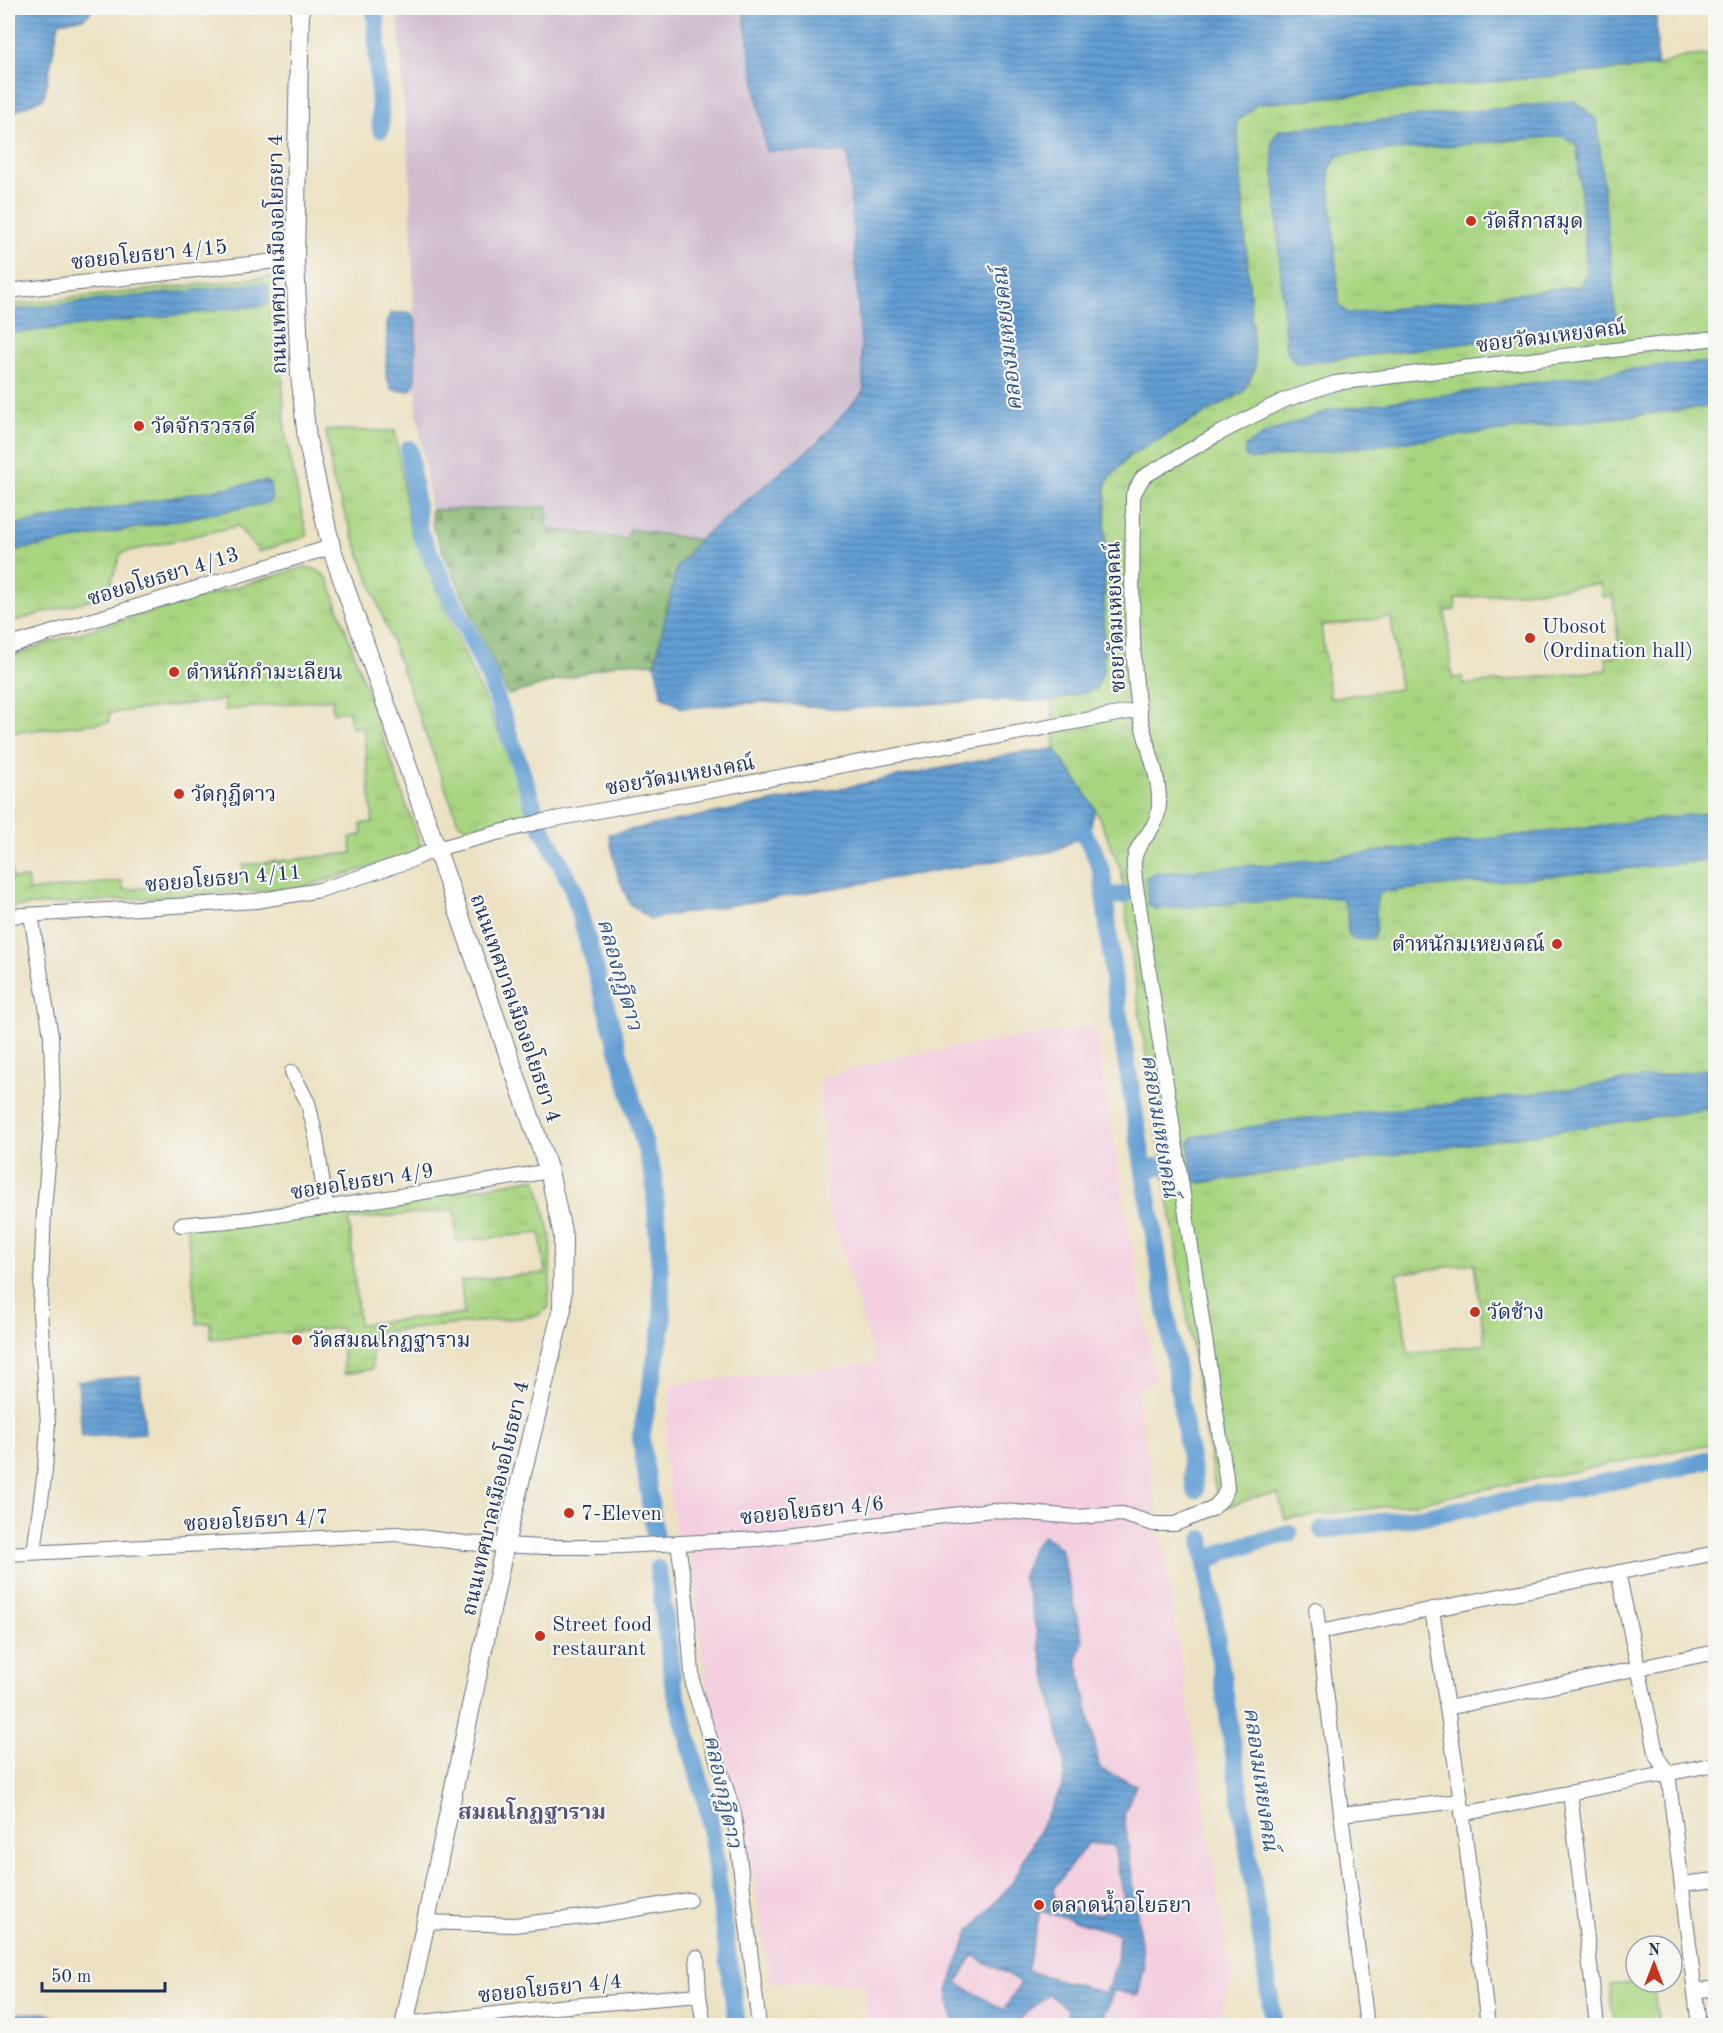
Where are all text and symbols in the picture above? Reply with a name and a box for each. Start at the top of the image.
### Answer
street label: ถนนเทศบาลเมืองอโยธยา 4 [260,134,291,374]
place label: วัดสีกาสมุด [1483,209,1583,235]
marker: วัดสีกาสมุด [1464,214,1478,228]
street label: ซอยอโยธยา 4/15 [69,231,228,274]
water label: คลองมเหยงคณ์ [986,263,1027,412]
street label: ซอยวัดมเหยงคณ์ [1474,314,1628,357]
place label: วัดจักรวรรดิ์ [151,410,257,438]
marker: วัดจักรวรรดิ์ [132,419,146,433]
street label: ซอยอโยธยา 4/13 [84,539,242,610]
street label: ซอยวัดมเหยงคณ์ [1099,541,1130,693]
place label: Ubosot (Ordination hall) [1542,617,1693,662]
marker: Ubosot (Ordination hall) [1523,631,1537,645]
place label: ตำหนักกำมะเลียน [186,660,343,684]
marker: ตำหนักกำมะเลียน [167,665,181,679]
street label: ซอยวัดมเหยงคณ์ [603,749,757,800]
place label: วัดกุฎีดาว [191,782,276,808]
marker: วัดกุฎีดาว [172,787,186,801]
street label: ซอยอโยธยา 4/11 [144,856,302,897]
street label: ถนนเทศบาลเมืองอโยธยา 4 [466,889,569,1126]
water label: คลองกุฎีดาว [591,916,647,1034]
place label: ตำหนักมเหยงคณ์ [1392,931,1545,956]
marker: ตำหนักมเหยงคณ์ [1550,937,1564,951]
water label: คลองมเหยงคณ์ [1137,1053,1185,1202]
street label: ซอยอโยธยา 4/9 [288,1155,435,1204]
place label: วัดช้าง [1487,1301,1544,1324]
marker: วัดช้าง [1468,1305,1482,1319]
place label: วัดสมณโกฏฐาราม [309,1325,470,1352]
marker: วัดสมณโกฏฐาราม [290,1333,304,1347]
street label: ถนนเทศบาลเมืองอโยธยา 4 [453,1378,534,1618]
street label: ซอยอโยธยา 4/6 [738,1488,885,1529]
street label: ซอยอโยธยา 4/7 [183,1501,329,1536]
place label: 7-Eleven [581,1504,662,1525]
marker: 7-Eleven [562,1506,576,1520]
place label: Street food restaurant [552,1615,652,1660]
marker: Street food restaurant [533,1629,547,1643]
water label: คลองมเหยงคณ์ [1239,1706,1284,1855]
water label: คลองกุฎีดาว [697,1733,746,1851]
district label: สมณโกฏฐาราม [458,1797,606,1824]
place label: ตลาดน้ำอโยธยา [1051,1889,1192,1917]
marker: ตลาดน้ำอโยธยา [1032,1898,1046,1912]
north arrow [1624,1934,1684,1994]
text: N [1648,1943,1661,1959]
scale bar [42,1955,165,1993]
street label: ซอยอโยธยา 4/4 [476,1966,623,2007]
text: 50 m [51,1968,91,1986]

